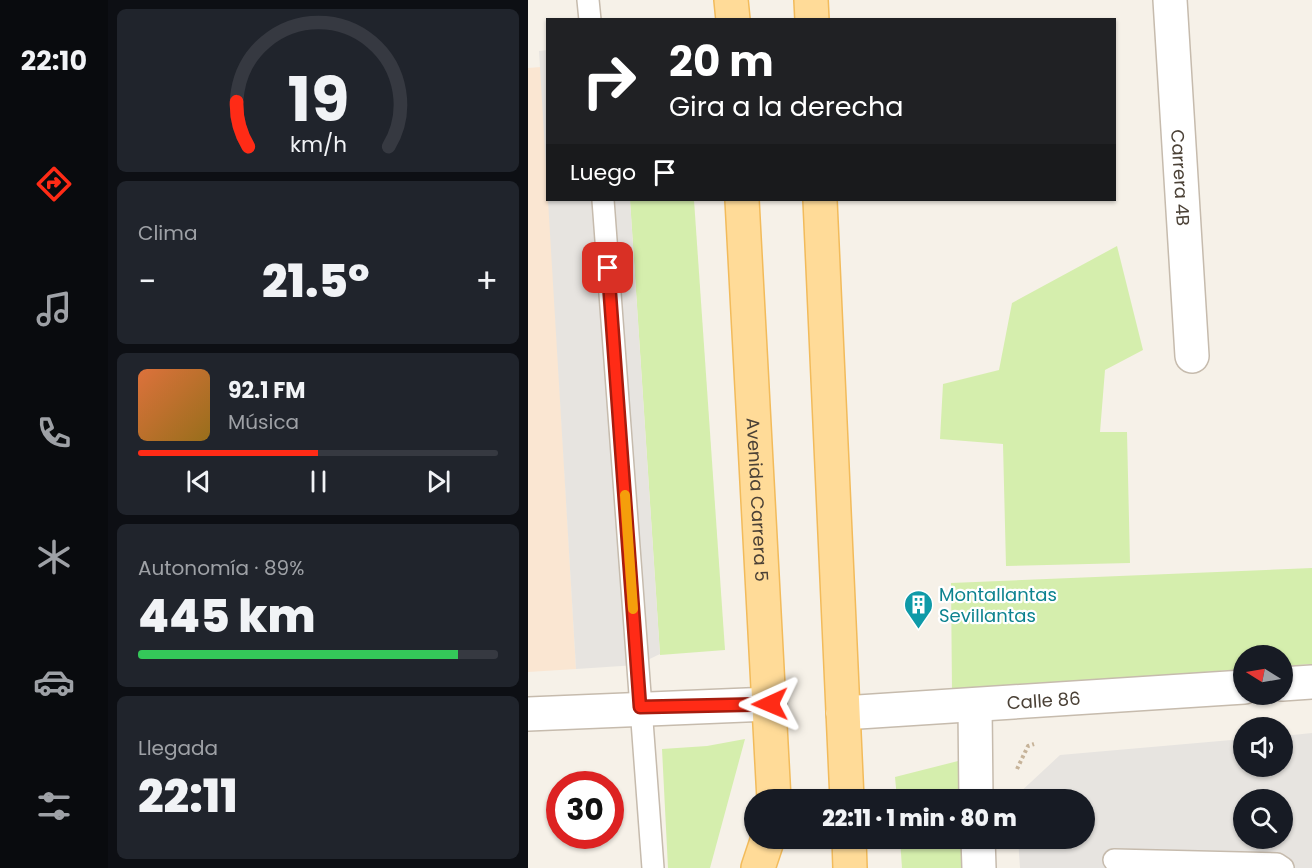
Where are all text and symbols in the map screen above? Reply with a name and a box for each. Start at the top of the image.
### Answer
text: 20 m [669,32,774,91]
text: 22:10 [21,42,87,79]
icon: right [570,42,648,120]
text: 19 [287,56,349,144]
text: Gira a la derecha [669,88,903,125]
street label: Carrera 4B [1166,129,1196,227]
text: km/h [289,130,347,161]
icon: arrive [648,156,681,189]
text: Luego [570,157,636,188]
icon: directions [33,163,75,205]
text: Clima [138,219,197,247]
pin [582,242,633,293]
text: 21.5° [262,250,370,313]
icon: arrive [591,251,624,284]
text: − [138,258,156,305]
text: + [475,258,498,305]
icon: music [33,288,75,330]
text: 92.1 FM [228,375,305,406]
text: Música [228,408,299,436]
icon: phone [33,412,75,454]
street label: Avenida Carrera 5 [741,417,775,582]
icon: previous [182,465,215,498]
icon: pause [302,465,335,498]
icon: next [422,465,455,498]
icon: climate [33,536,75,578]
text: Autonomía · 89% [138,554,304,582]
place label: Montallantas Sevillantas [939,582,1057,628]
text: 445 km [138,585,315,648]
building icon: Montallantas Sevillantas [902,588,934,630]
north arrow [1233,645,1293,705]
map controls [1233,645,1293,849]
icon: car [33,661,75,703]
position arrow [738,672,802,736]
street label: Calle 86 [1006,685,1081,715]
button: sound [1233,717,1293,777]
text: Llegada [138,734,218,762]
text: 22:11 [138,765,238,828]
speed limit sign: 30 [546,771,624,849]
icon: filters [33,785,75,827]
button: search [1233,789,1293,849]
text: 22:11 · 1 min · 80 m [822,803,1017,834]

